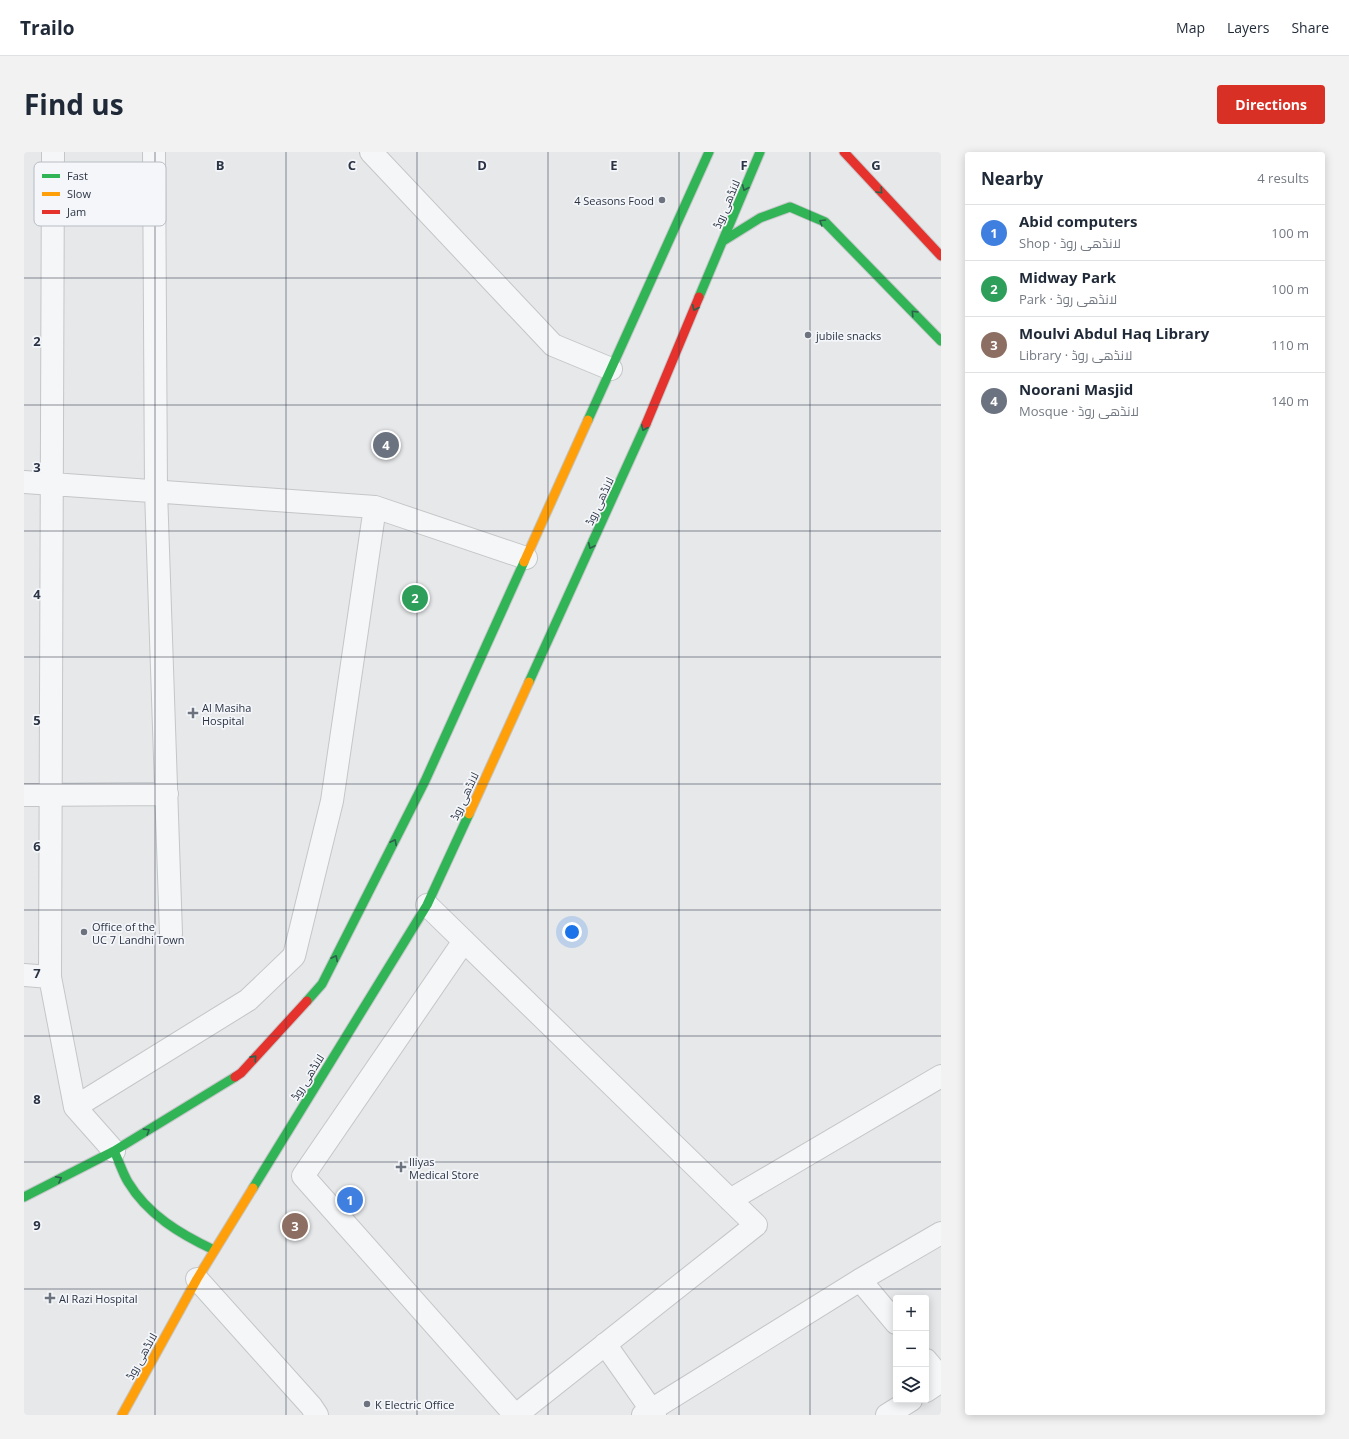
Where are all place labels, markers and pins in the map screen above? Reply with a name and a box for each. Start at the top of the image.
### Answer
place label: 4 Seasons Food [574,193,654,208]
marker: 4 Seasons Food [657,195,667,205]
place label: jubile snacks [815,328,881,343]
marker: jubile snacks [803,330,813,340]
pin: 4 [373,430,399,460]
pin: 2 [402,583,428,613]
place label: Al Masiha Hospital [202,700,251,728]
marker: Al Masiha Hospital [187,707,199,719]
place label: Office of the UC 7 Landhi Town [92,919,185,947]
marker: Office of the UC 7 Landhi Town [79,927,89,937]
place label: Iliyas Medical Store [409,1154,479,1182]
marker: Iliyas Medical Store [396,1162,406,1172]
pin: 1 [337,1185,363,1215]
pin: 3 [282,1211,308,1241]
place label: Al Razi Hospital [59,1291,138,1306]
marker: Al Razi Hospital [44,1292,56,1304]
place label: K Electric Office [375,1397,454,1412]
marker: K Electric Office [362,1399,372,1409]

